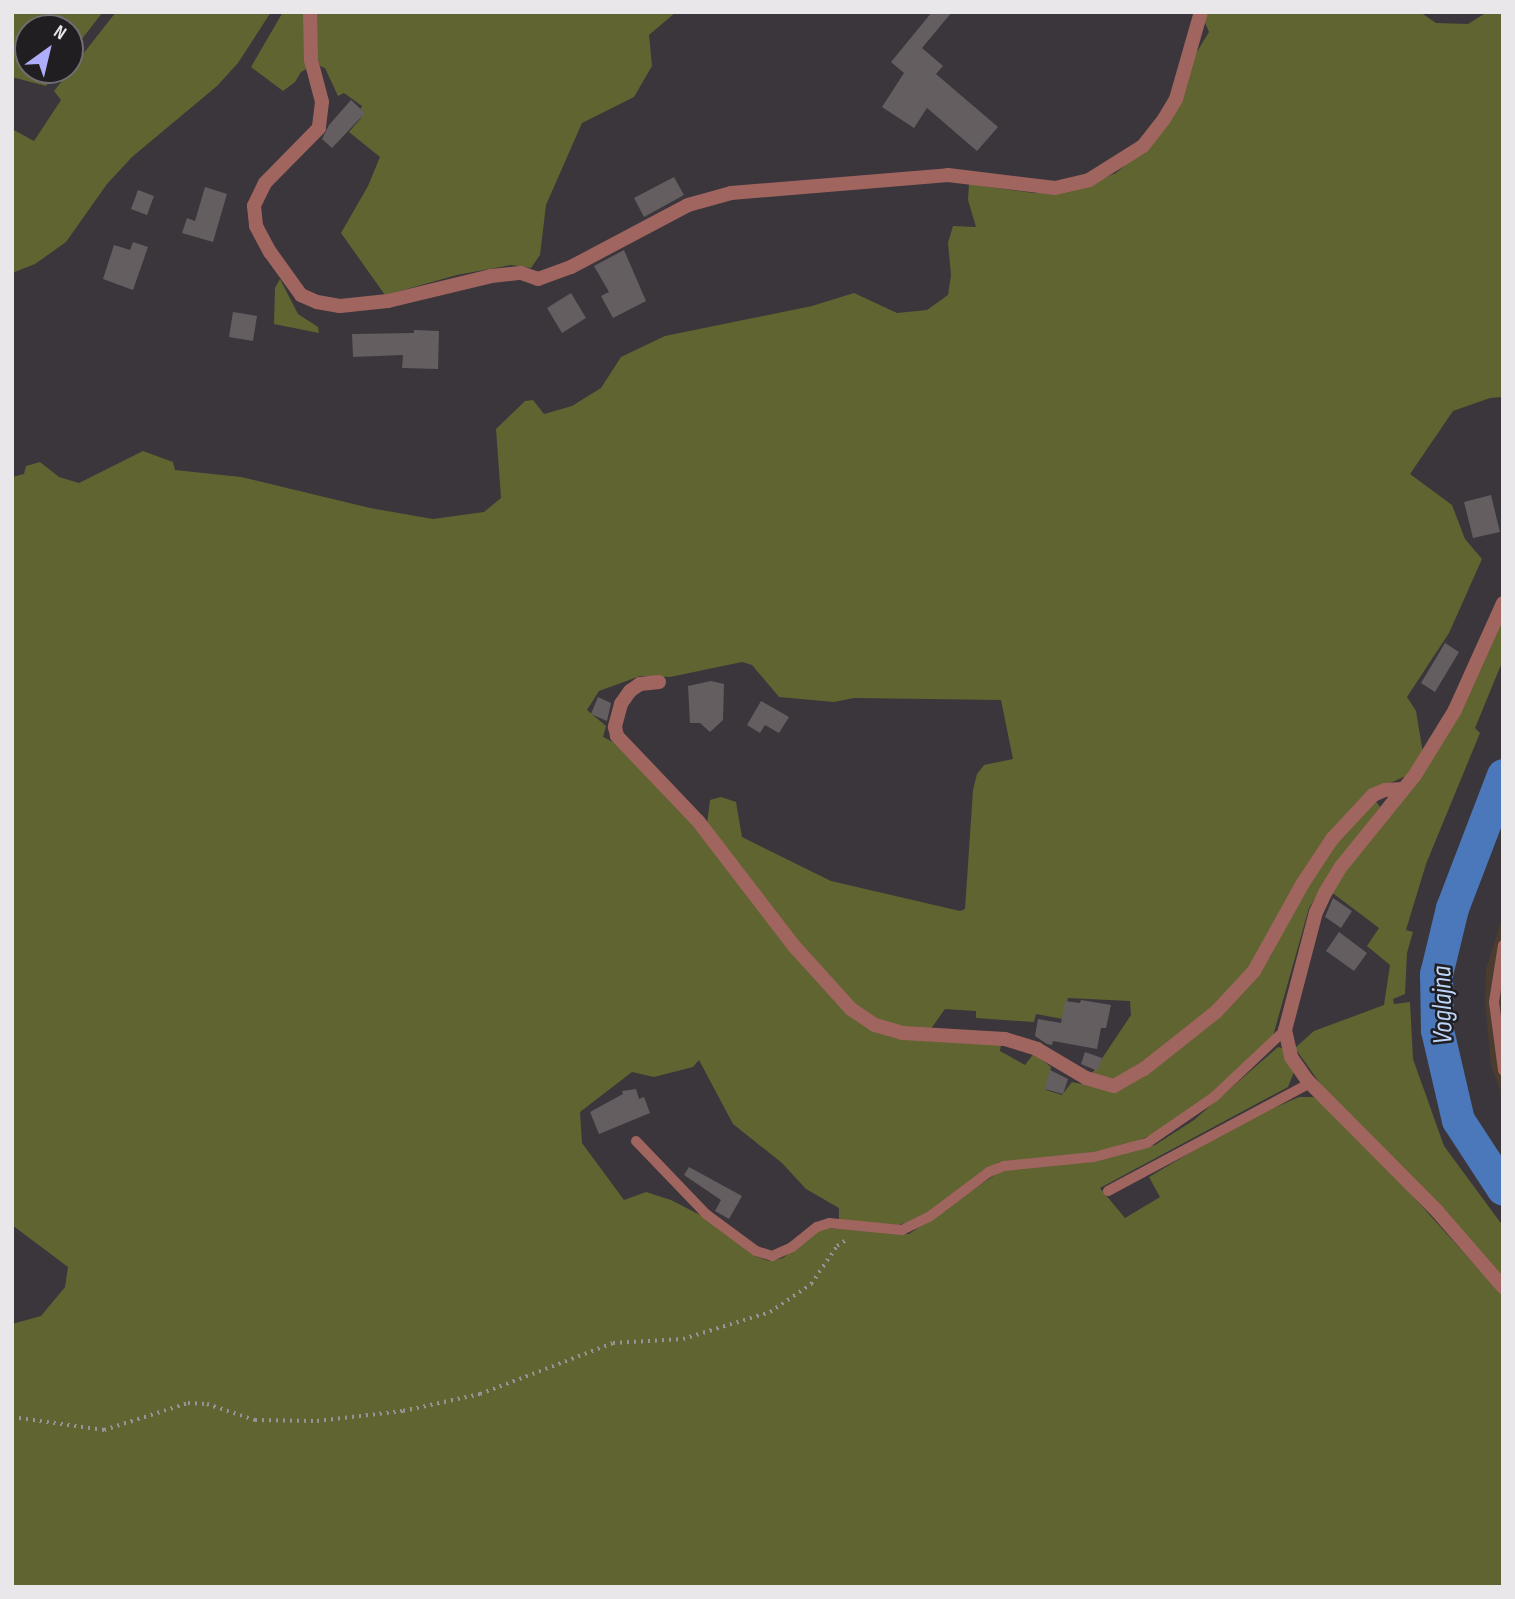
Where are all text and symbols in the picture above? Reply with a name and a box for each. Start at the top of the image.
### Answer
north arrow [14,14,84,84]
text: N [49,20,71,45]
water label: Voglajna [1426,965,1460,1045]

